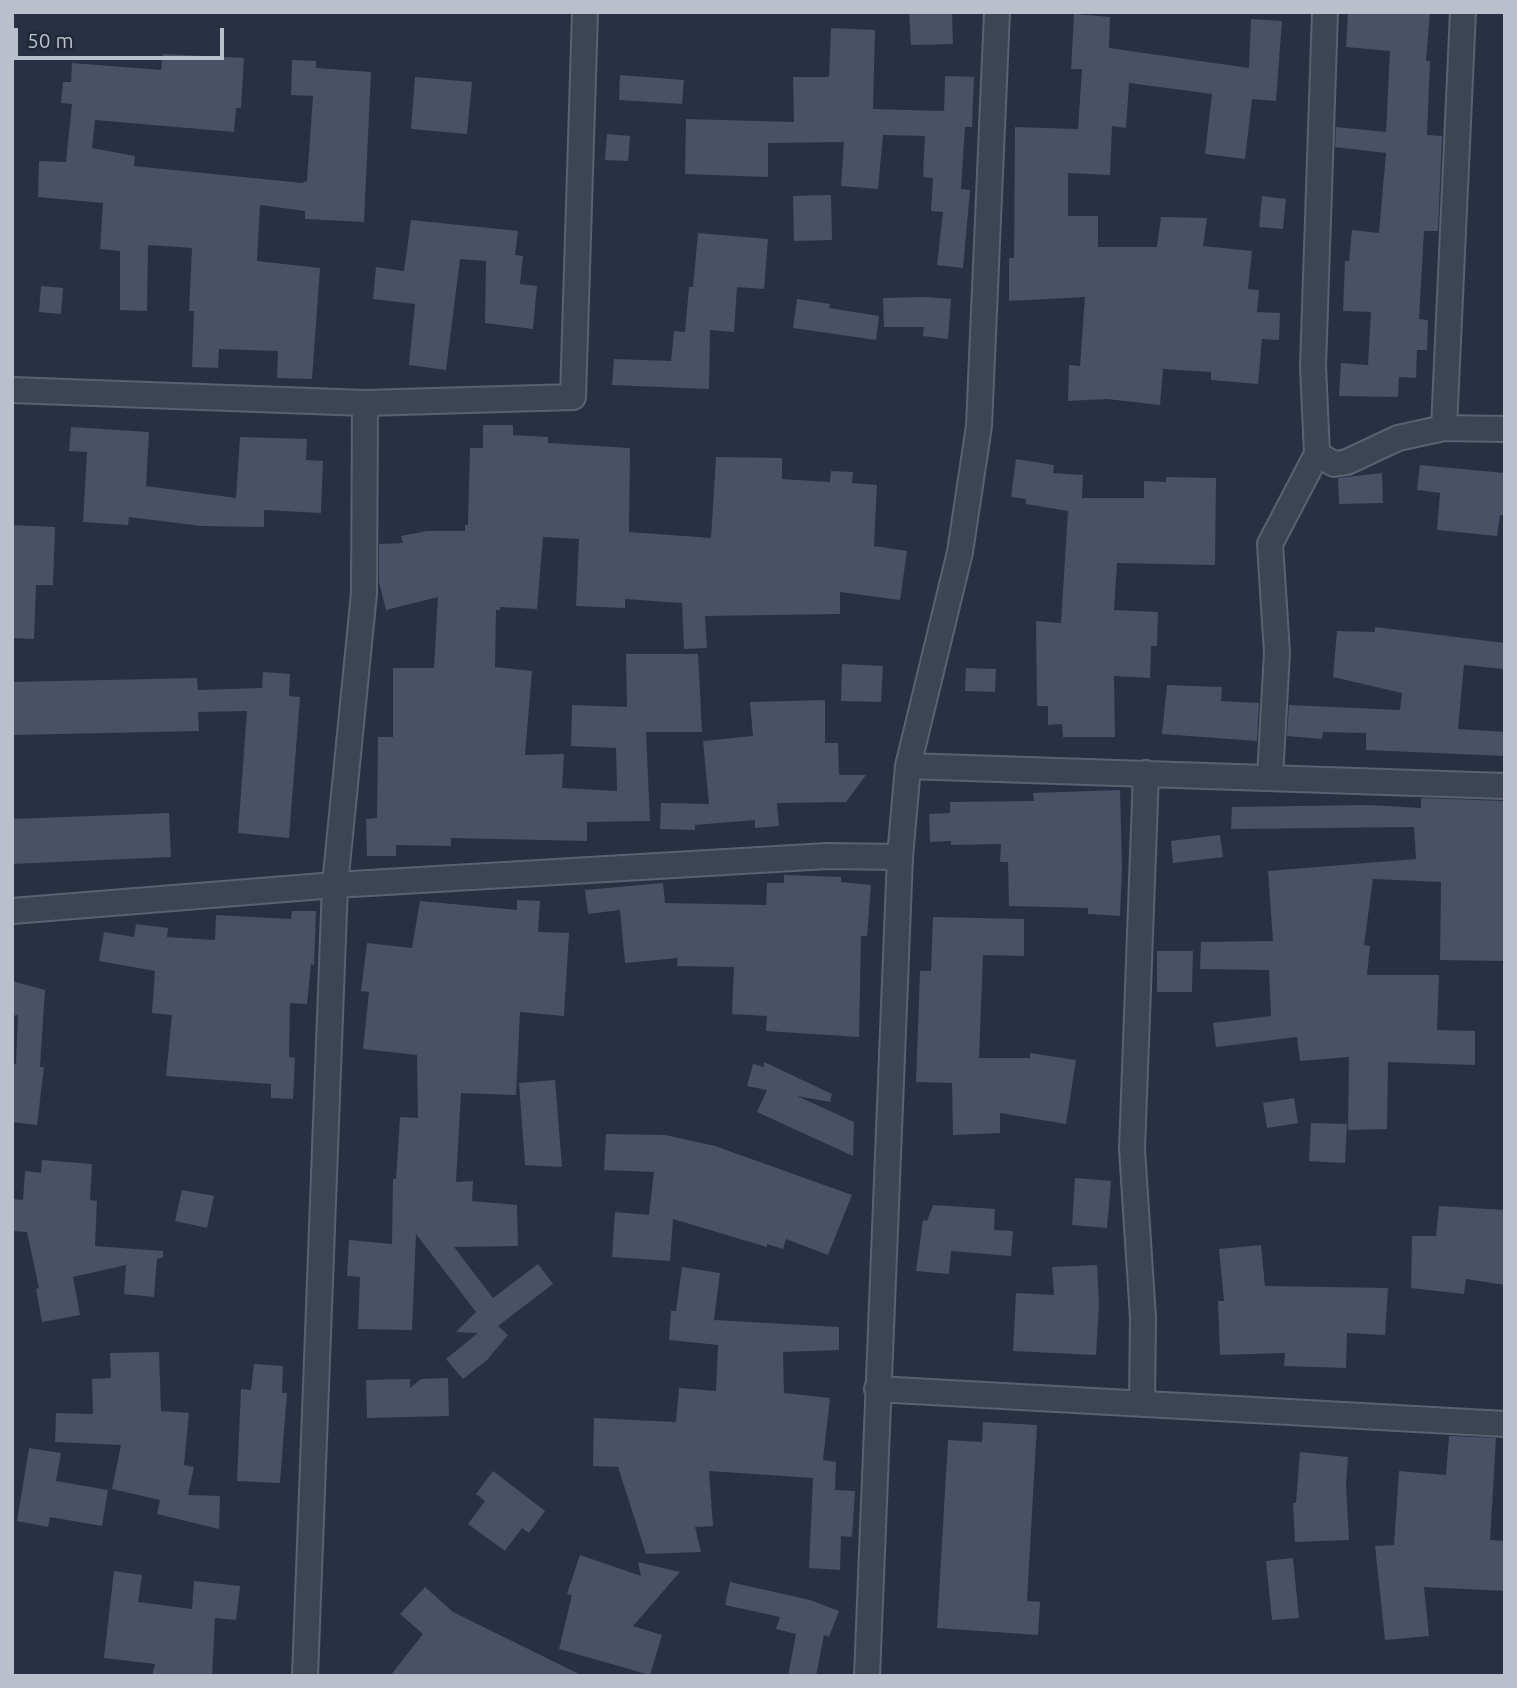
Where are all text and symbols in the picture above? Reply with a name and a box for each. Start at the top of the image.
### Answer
scale bar [18,14,228,58]
text: 50 m [27,28,74,52]

